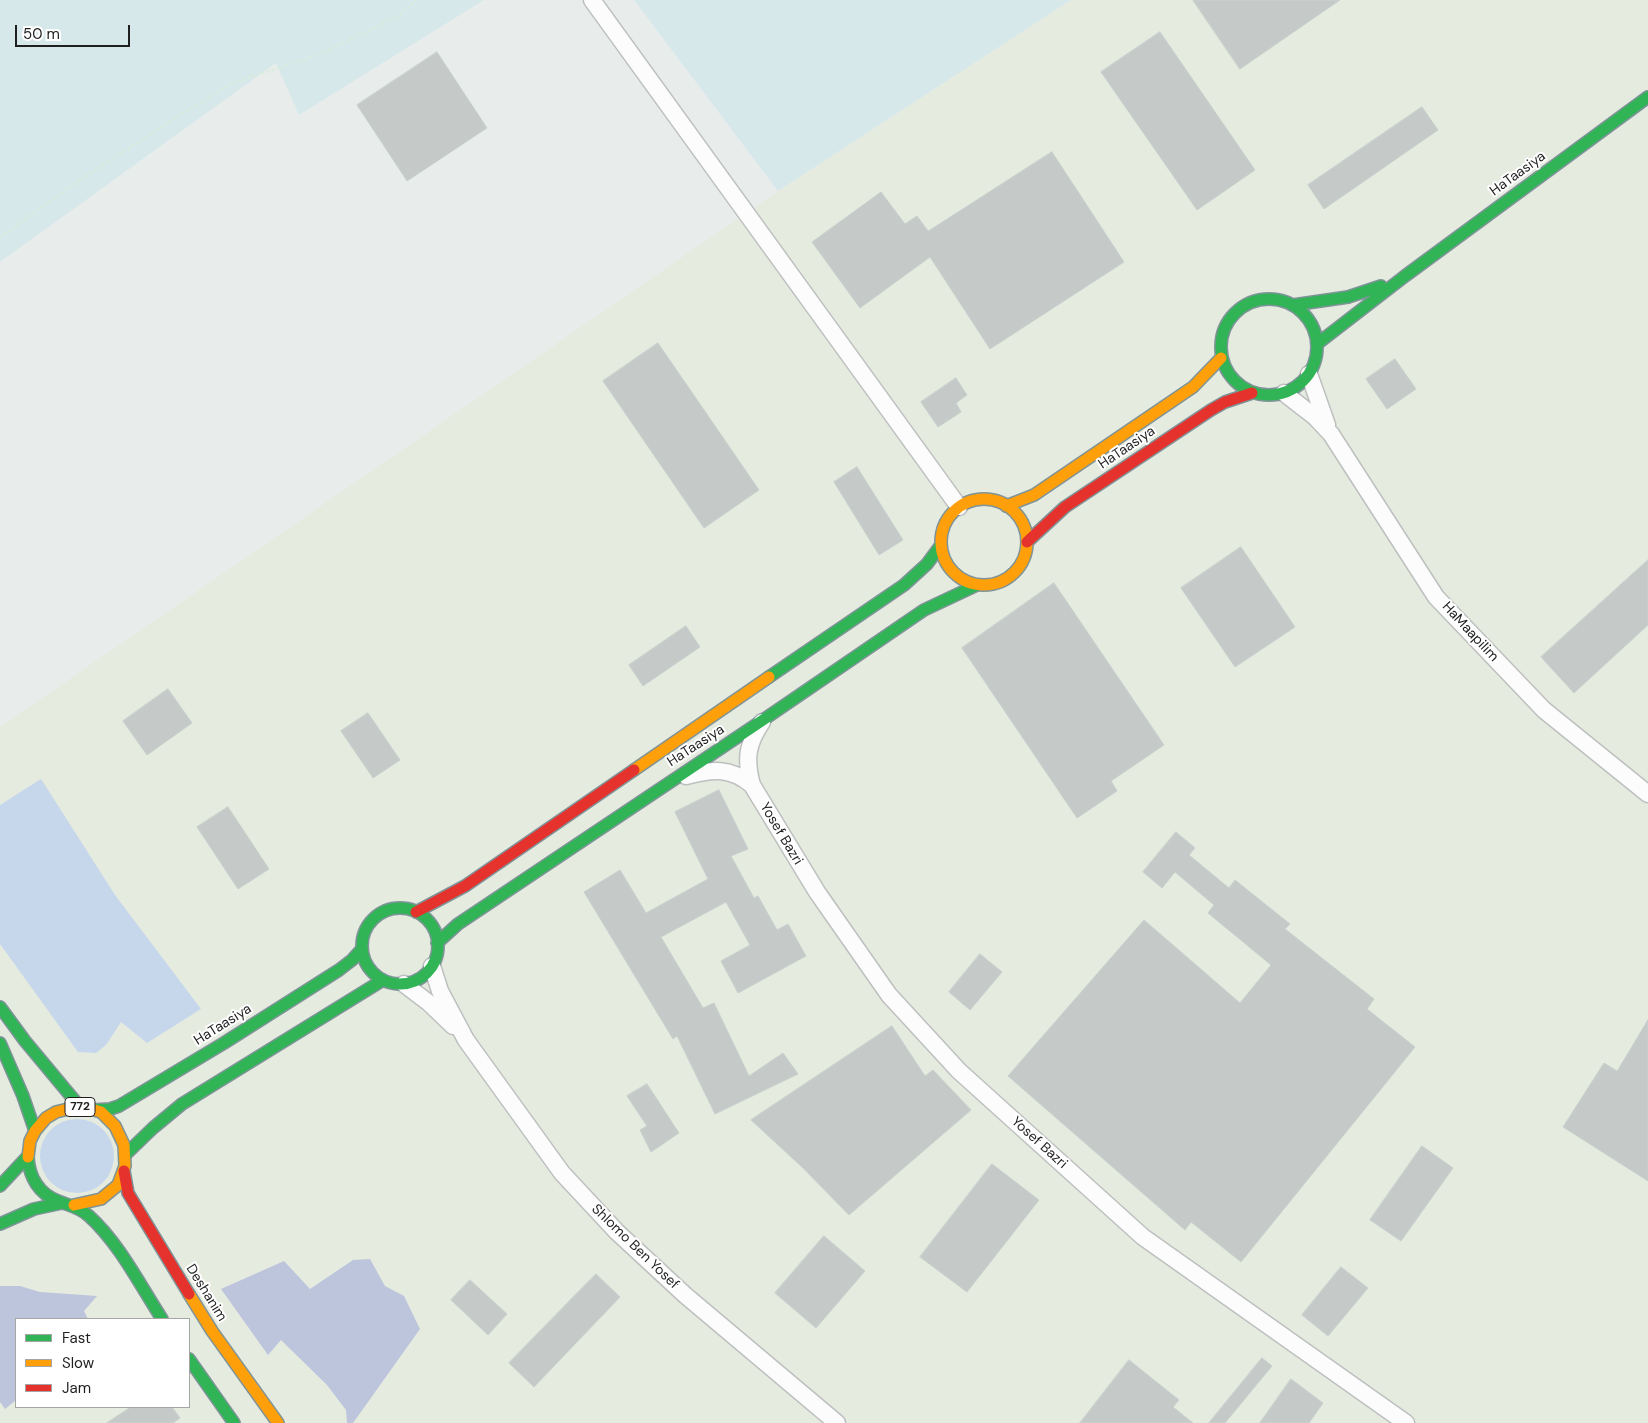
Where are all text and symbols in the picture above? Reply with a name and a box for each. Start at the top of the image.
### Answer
scale bar [18,15,132,47]
text: 50 m [23,24,60,44]
street label: HaTaasiya [1487,148,1549,200]
street label: HaTaasiya [1096,423,1158,473]
street label: HaMaapilim [1438,599,1502,665]
street label: HaTaasiya [664,721,728,771]
street label: Yosef Bazri [756,800,806,868]
street label: HaTaasiya [191,1001,255,1049]
road number: 772 [65,1098,95,1116]
street label: Yosef Bazri [1007,1113,1071,1173]
street label: Shlomo Ben Yosef [588,1201,682,1293]
street label: Deshanim [182,1261,230,1325]
legend [15,1318,190,1408]
text: Fast [62,1328,91,1348]
text: Slow [62,1353,94,1373]
text: Jam [62,1378,91,1398]

